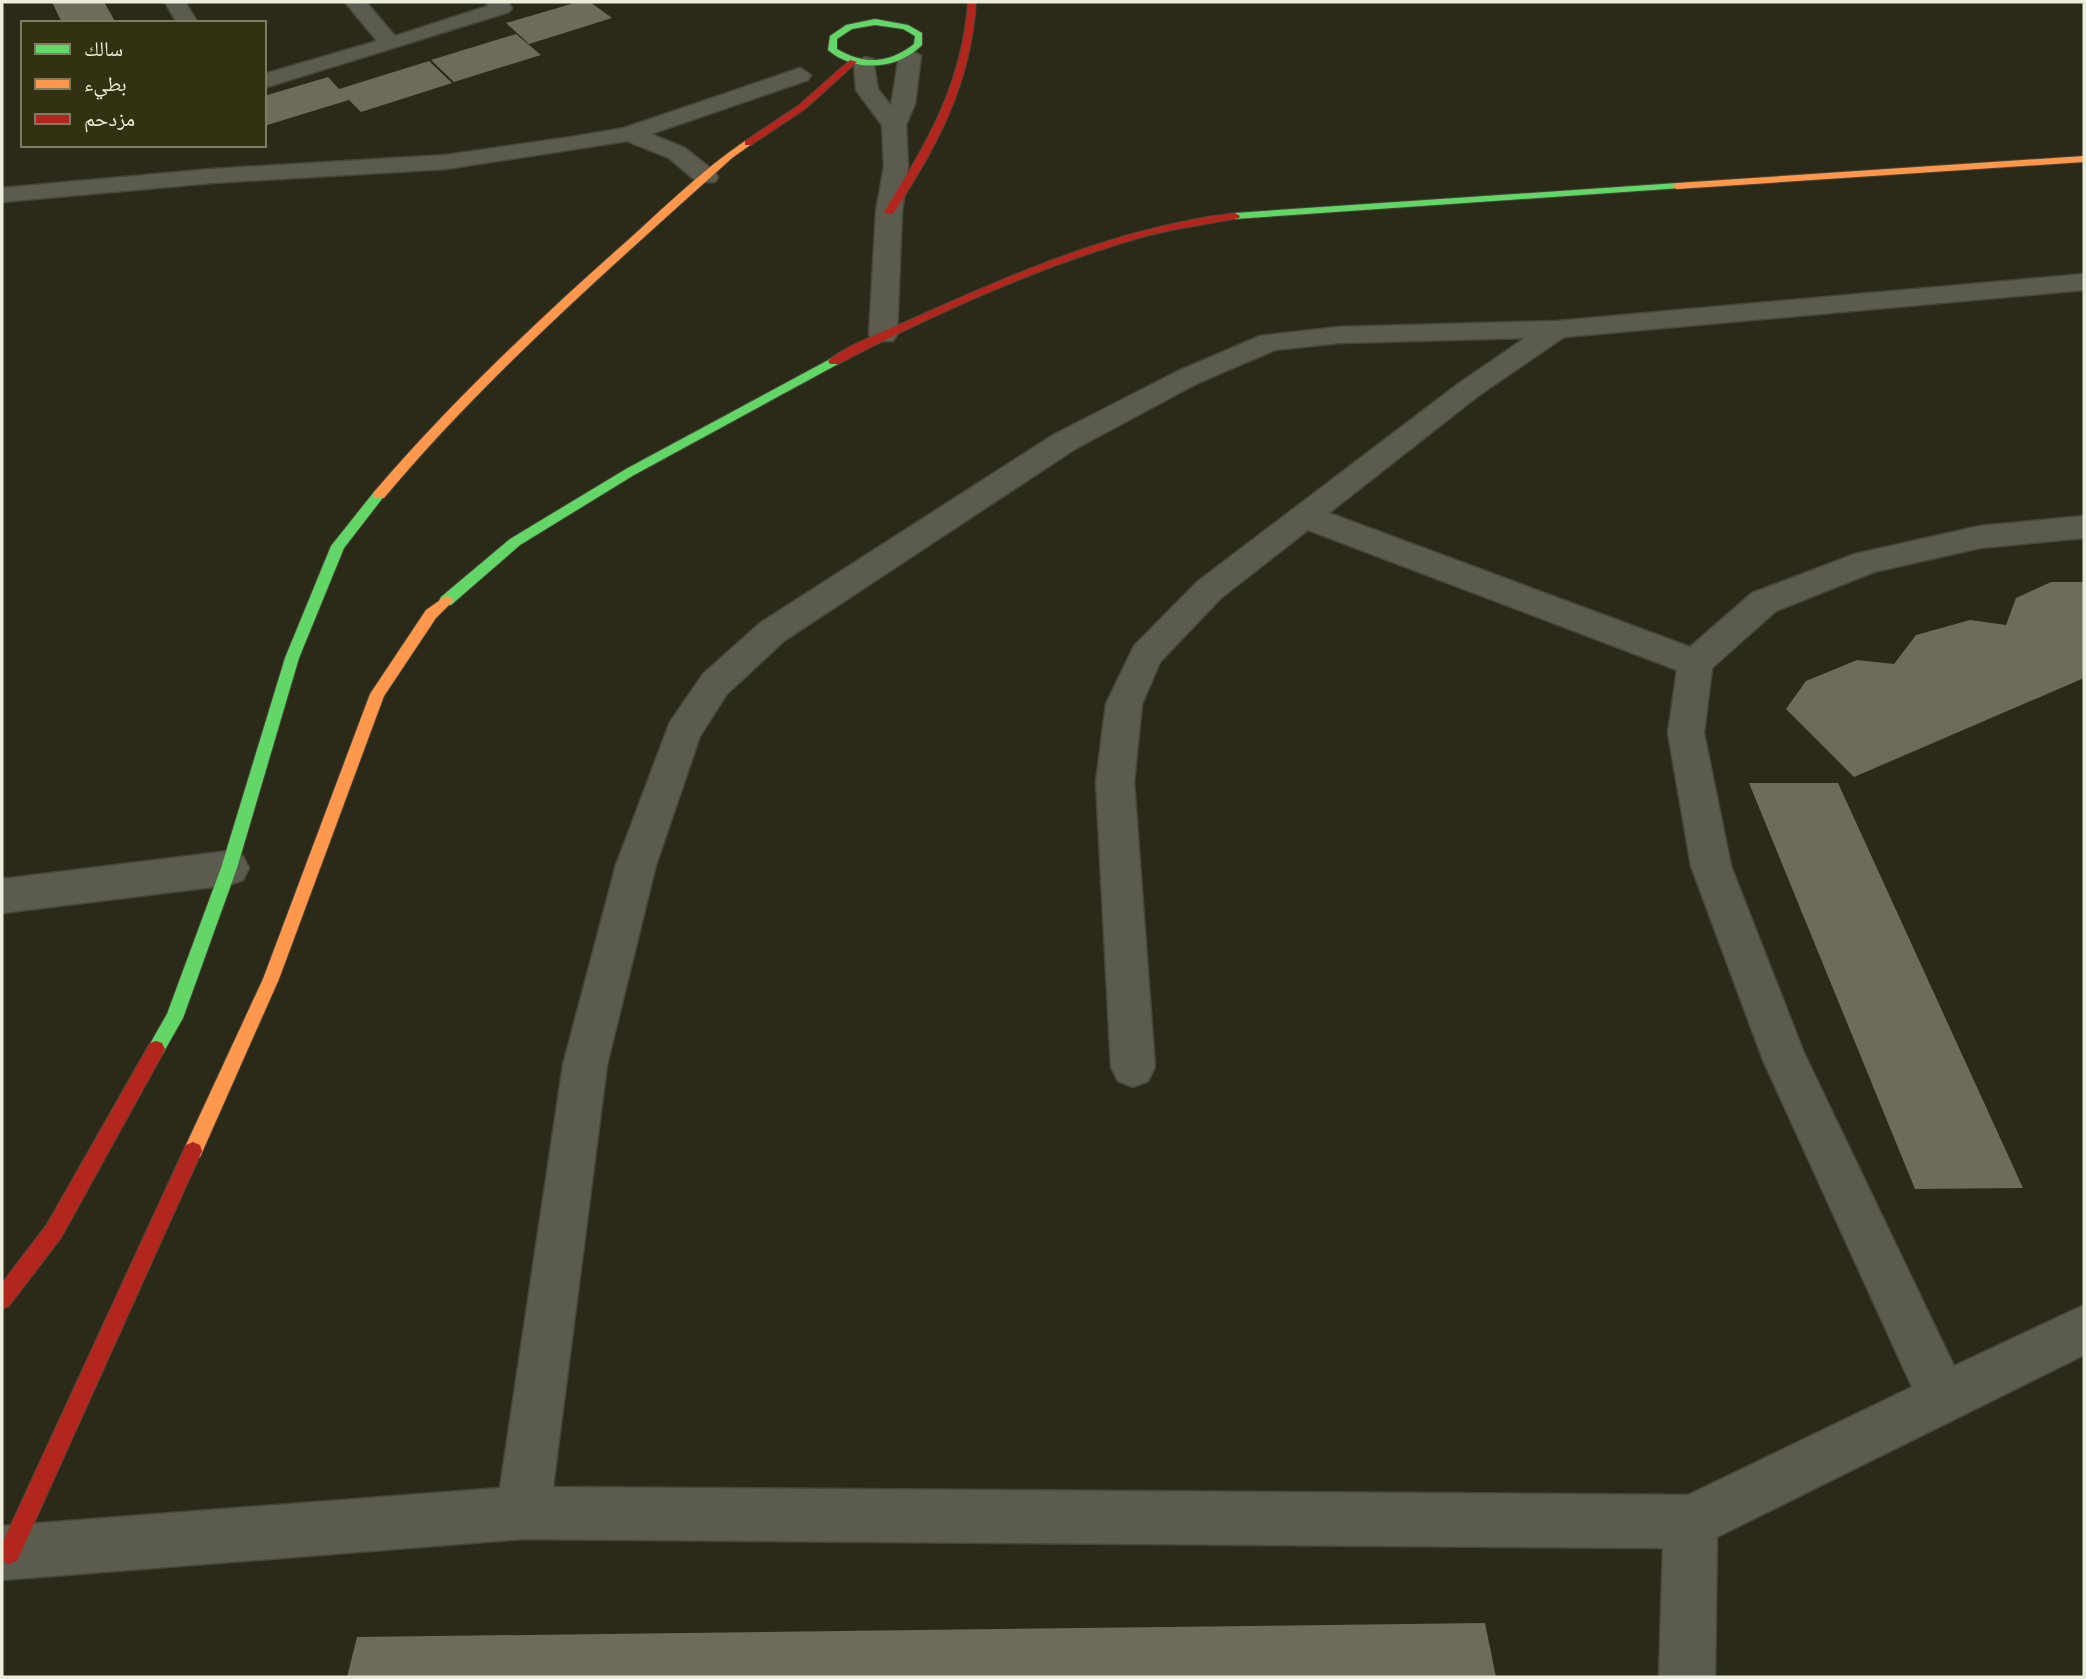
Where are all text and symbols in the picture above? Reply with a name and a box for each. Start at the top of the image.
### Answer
legend [21,21,266,147]
text: سالك [84,35,123,60]
text: بطيء [84,70,127,100]
text: مزدحم [84,105,135,133]

